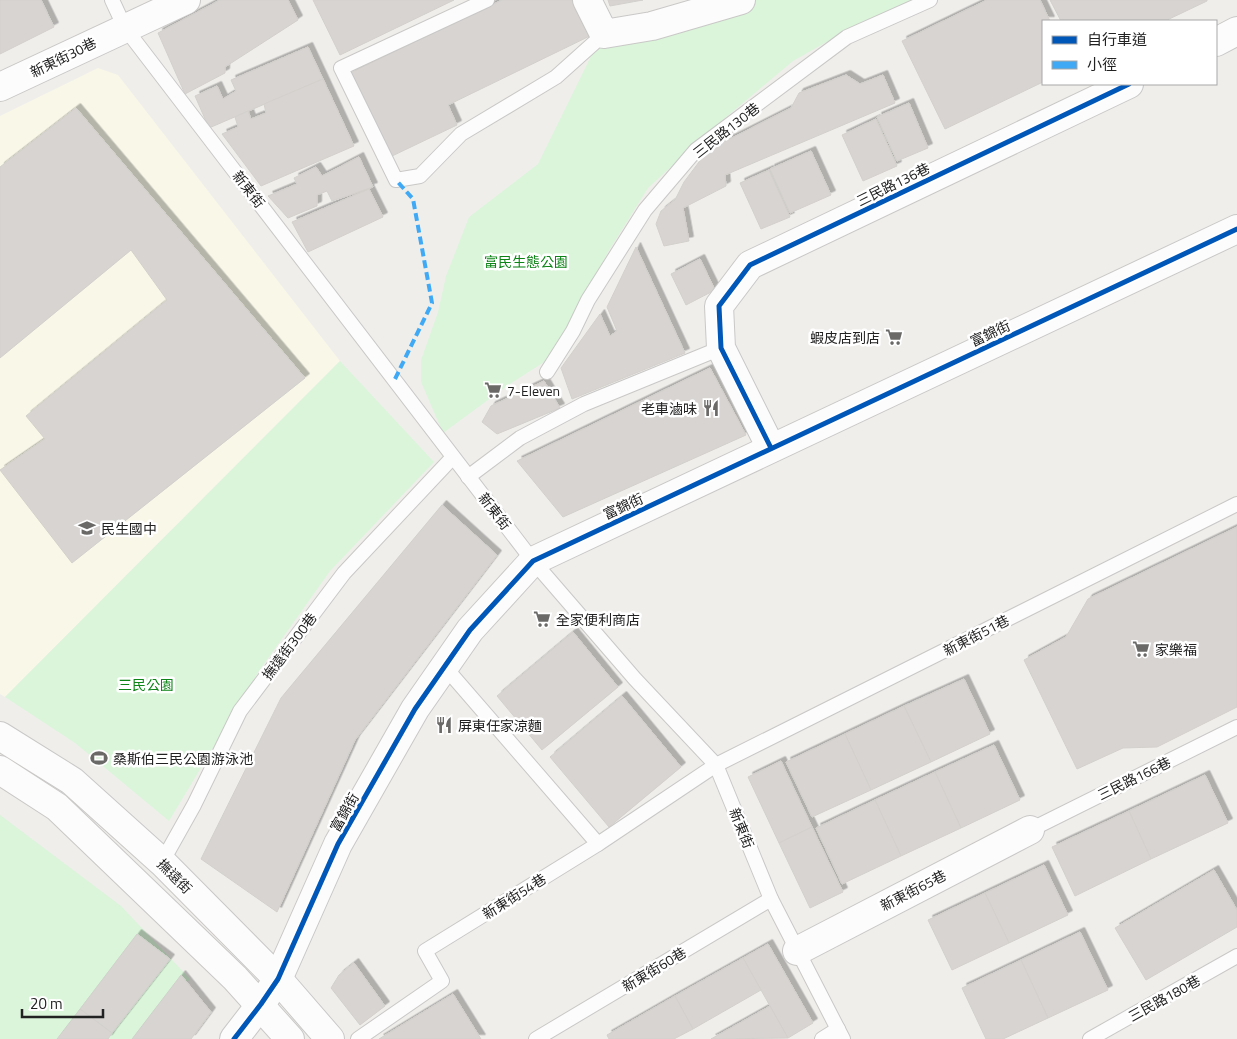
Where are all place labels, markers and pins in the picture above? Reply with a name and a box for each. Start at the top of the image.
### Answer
place label: 蝦皮店到店 [810,327,880,348]
supermarket icon: 蝦皮店到店 [884,327,904,347]
supermarket icon: 7-Eleven [483,380,503,400]
place label: 7-Eleven [507,380,560,401]
place label: 老車滷味 [641,398,697,419]
restaurant icon: 老車滷味 [701,398,721,418]
school or university icon: 民生國中 [77,518,97,538]
place label: 民生國中 [101,518,157,539]
supermarket icon: 全家便利商店 [532,609,552,629]
place label: 全家便利商店 [556,609,640,630]
supermarket icon: 家樂福 [1131,639,1151,659]
place label: 家樂福 [1155,639,1197,660]
restaurant icon: 屏東任家涼麵 [434,715,454,735]
place label: 屏東任家涼麵 [458,715,542,736]
sports icon: 桑斯伯三民公園游泳池 [89,748,109,768]
place label: 桑斯伯三民公園游泳池 [113,748,253,769]

